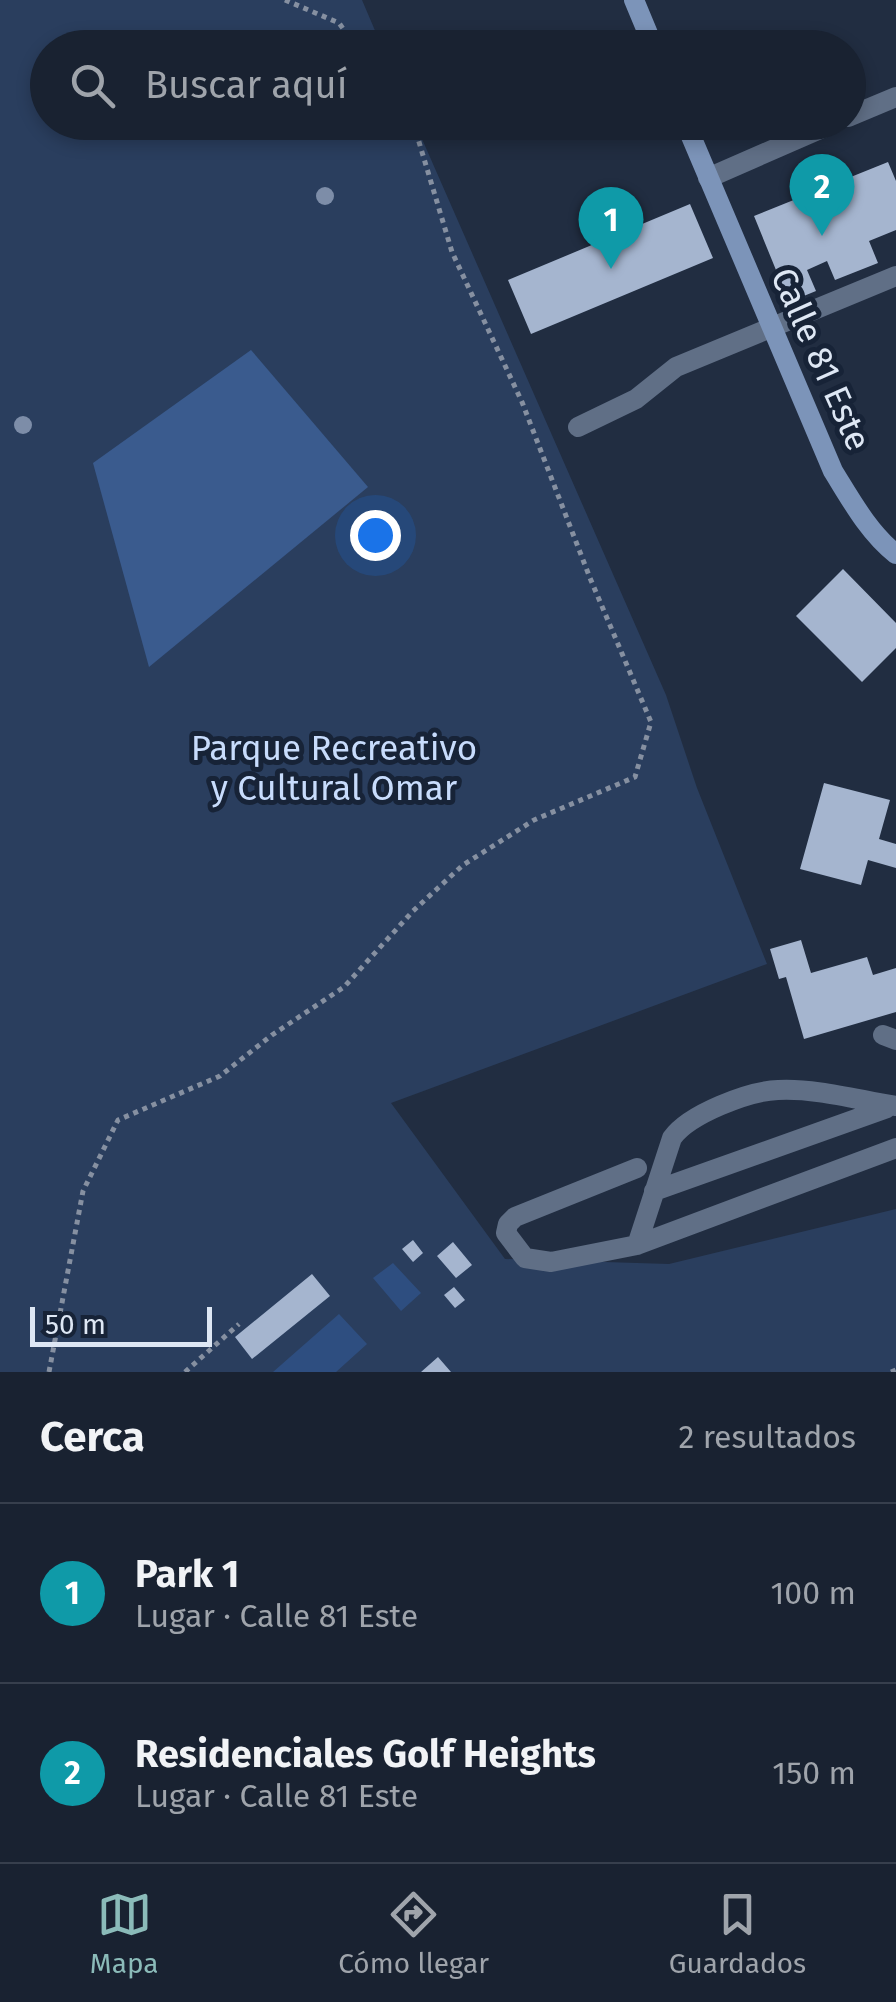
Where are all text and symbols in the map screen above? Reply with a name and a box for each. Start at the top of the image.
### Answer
search box [30,30,866,140]
icon: search [65,58,120,113]
text: Buscar aquí [145,62,347,108]
pin: 2 [790,154,854,236]
pin: 1 [578,186,644,269]
street label: Calle 81 Este [762,261,880,457]
your location [350,510,401,561]
park label: Parque Recreativo y Cultural Omar [191,727,477,809]
scale bar [30,1302,212,1346]
text: 50 m [45,1308,106,1341]
text: Cerca [40,1412,145,1462]
text: 2 resultados [678,1418,856,1456]
text: Park 1 [135,1551,240,1597]
text: 1 [65,1574,80,1612]
text: 100 m [771,1574,856,1612]
text: Lugar · Calle 81 Este [135,1597,418,1635]
text: Residenciales Golf Heights [135,1731,596,1777]
text: 2 [64,1754,81,1792]
text: 150 m [772,1754,856,1792]
text: Lugar · Calle 81 Este [135,1777,418,1815]
tab: Mapa [90,1887,158,1980]
tab: Cómo llegar [338,1887,489,1980]
tab: Guardados [669,1887,806,1980]

